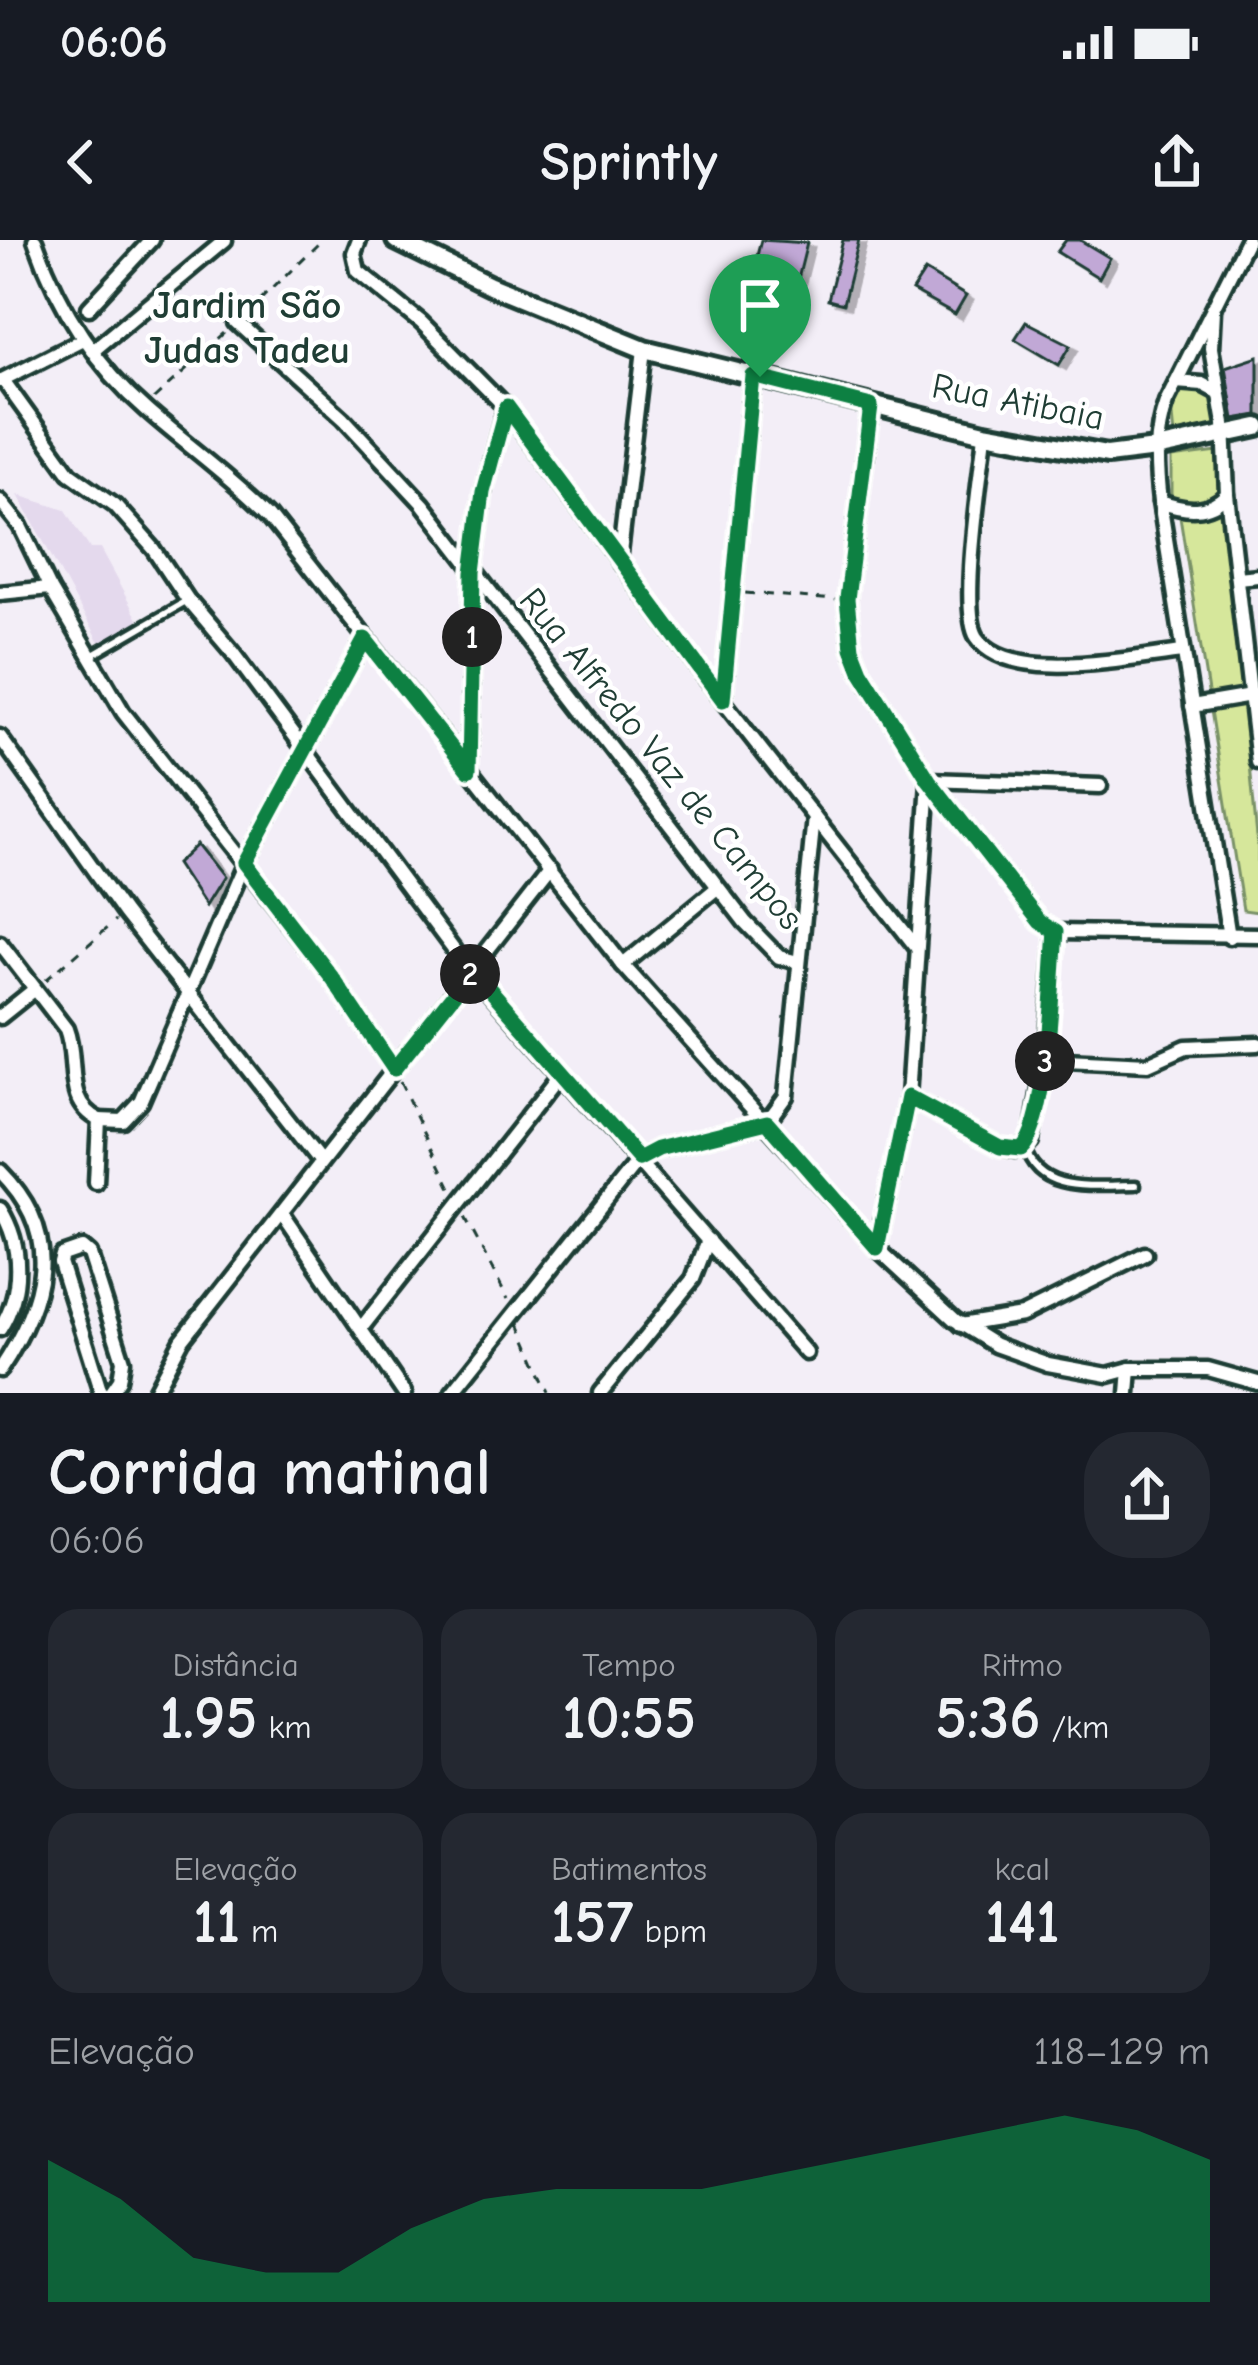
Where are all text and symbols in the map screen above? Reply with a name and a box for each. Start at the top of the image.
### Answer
text: 06:06 [60,16,168,68]
icon: back [48,129,114,195]
icon: share [1144,129,1210,195]
text: Sprintly [540,131,718,194]
pin [709,254,811,377]
icon: arrive [727,272,793,338]
district label: Jardim São Judas Tadeu [144,283,350,373]
street label: Rua Atibaia [928,365,1108,439]
street label: Rua Alfredo Vaz de Campos [511,580,811,938]
pin: 1 [442,607,502,667]
text: 1 [466,618,478,656]
pin: 2 [440,944,500,1004]
text: 2 [462,955,478,993]
pin: 3 [1015,1031,1075,1091]
text: 3 [1037,1042,1053,1080]
button: share [1084,1432,1210,1558]
text: Corrida matinal [48,1435,491,1511]
text: 06:06 [48,1518,145,1563]
text: Distância [173,1646,299,1684]
text: Tempo [582,1646,676,1684]
text: Ritmo [982,1646,1063,1684]
text: 1.95 [160,1684,257,1753]
text: 10:55 [562,1684,696,1753]
text: 5:36 [935,1684,1041,1753]
text: km [257,1708,312,1746]
text: /km [1041,1708,1109,1746]
text: Elevação [174,1850,298,1888]
text: Batimentos [551,1850,707,1888]
text: kcal [995,1850,1050,1888]
text: 11 [193,1888,240,1957]
text: 157 [551,1888,633,1957]
text: 141 [985,1888,1060,1957]
text: m [240,1912,278,1950]
text: bpm [633,1912,707,1950]
text: Elevação [48,2029,195,2074]
text: 118–129 m [1034,2029,1210,2074]

